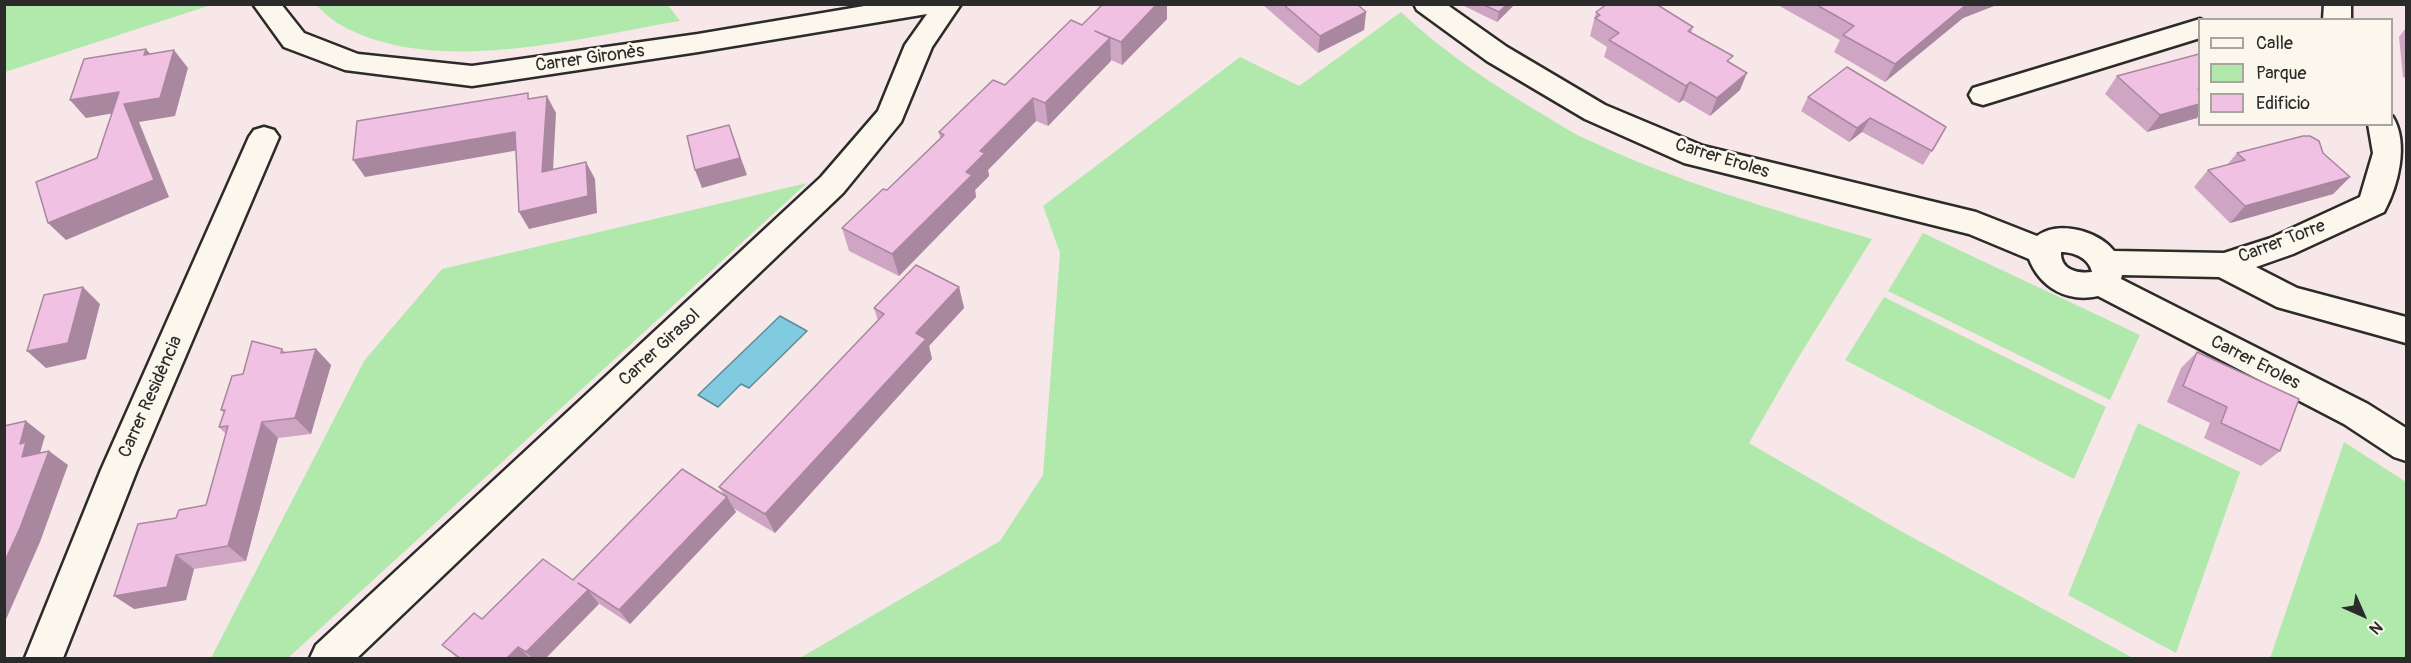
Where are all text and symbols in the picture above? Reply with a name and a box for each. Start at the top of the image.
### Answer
legend [2198,18,2393,126]
text: Calle [2256,32,2293,55]
street label: Carrer Gironès [534,41,646,77]
text: Parque [2256,62,2306,85]
text: Edificio [2256,92,2310,115]
street label: Carrer Eroles [1672,134,1772,184]
street label: Carrer Torre [2235,216,2329,268]
street label: Carrer Girasol [615,305,705,391]
street label: Carrer Eroles [2207,331,2303,395]
street label: Carrer Residència [114,333,188,461]
north arrow [2333,585,2393,645]
text: N [2365,617,2387,639]

